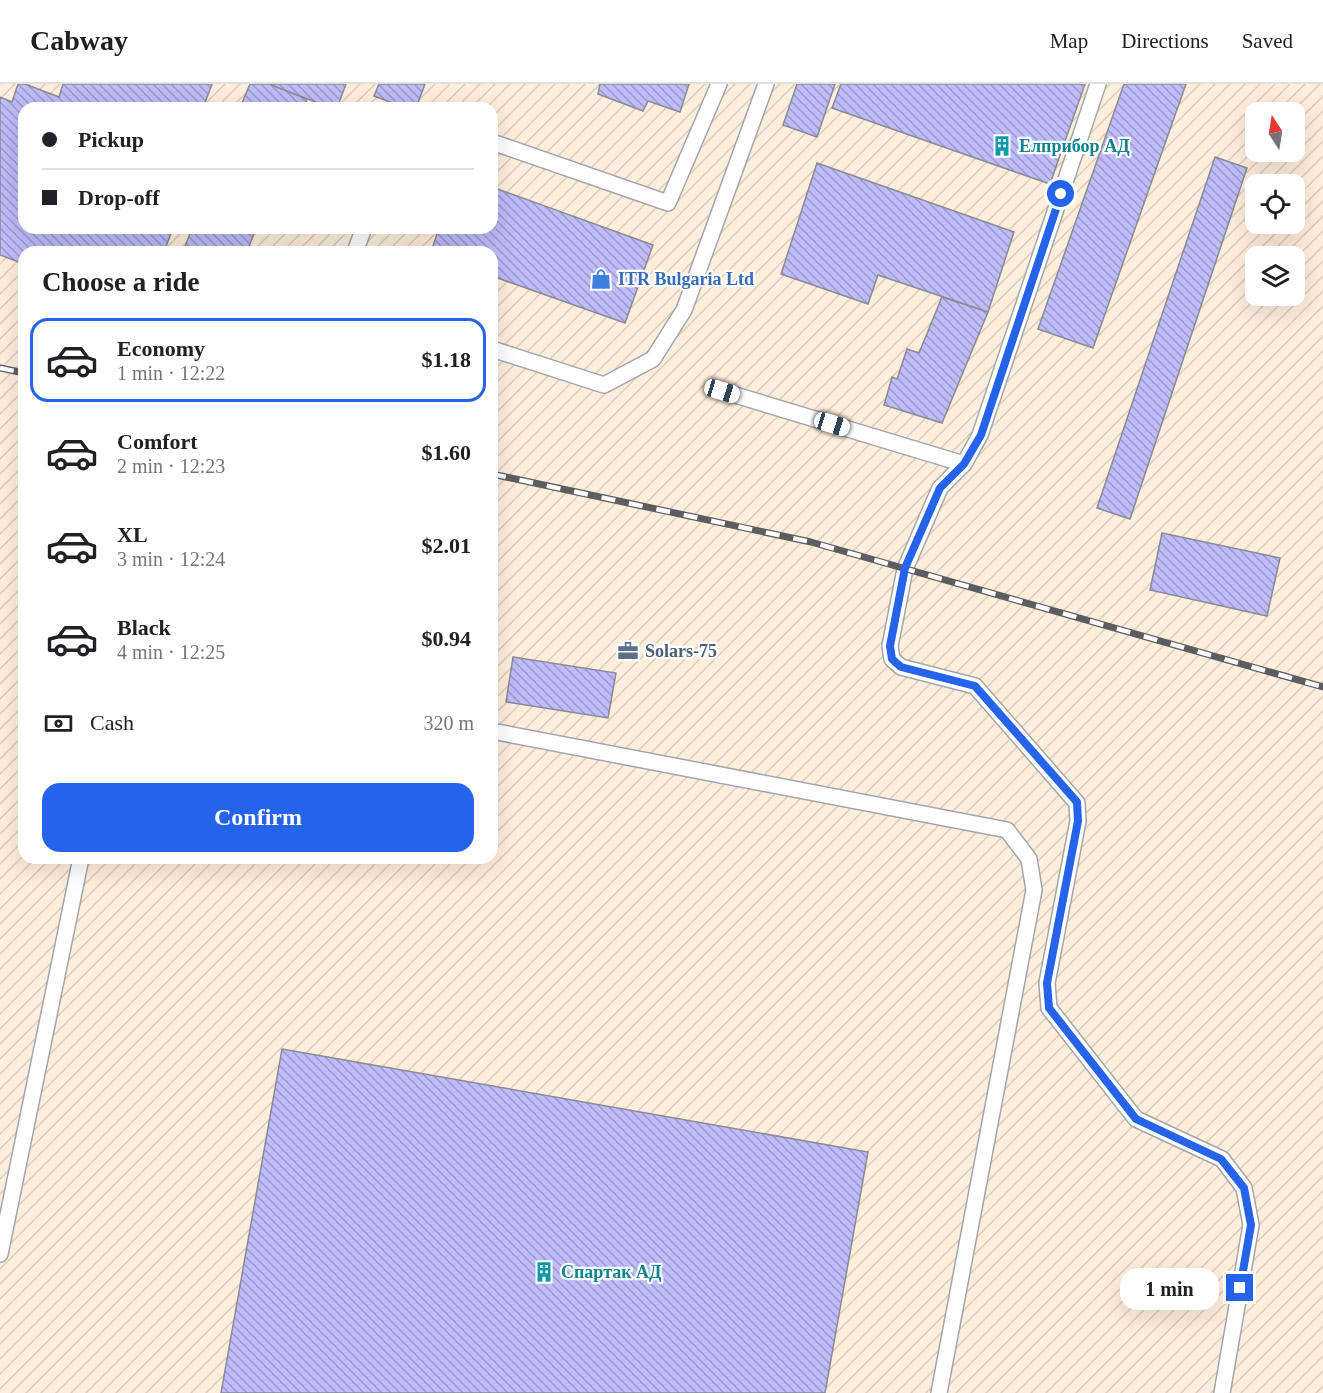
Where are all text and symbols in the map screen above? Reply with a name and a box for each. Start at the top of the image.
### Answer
text: Cabway [30,25,128,56]
text: Map [1050,29,1088,53]
text: Directions [1121,29,1209,53]
text: Saved [1242,29,1293,53]
north arrow [1245,102,1305,162]
map controls [1245,102,1305,306]
text: Pickup [78,127,144,152]
building icon: Елприбор АД [990,134,1014,158]
place label: Елприбор АД [1019,136,1130,156]
button: locate [1245,174,1305,234]
route start [1047,180,1074,207]
text: Drop-off [78,185,159,210]
button: layers [1245,246,1305,306]
text: Choose a ride [42,267,200,297]
shop icon: ITR Bulgaria Ltd [589,267,613,291]
place label: ITR Bulgaria Ltd [618,269,754,289]
icon: car [45,333,99,387]
text: Economy [117,336,205,361]
text: $1.18 [422,347,471,372]
text: 1 min · 12:22 [117,362,225,384]
car [702,377,742,405]
car [812,410,852,438]
icon: car [45,426,99,480]
text: Comfort [117,429,198,454]
text: $1.60 [422,440,471,465]
text: 2 min · 12:23 [117,455,225,477]
icon: car [45,519,99,573]
text: XL [117,522,148,547]
text: $2.01 [422,533,471,558]
text: 3 min · 12:24 [117,548,225,570]
icon: car [45,612,99,666]
text: Black [117,615,171,640]
text: $0.94 [422,626,471,651]
office icon: Solars-75 [616,639,640,663]
text: 4 min · 12:25 [117,641,225,663]
place label: Solars-75 [645,641,717,661]
icon: cash [42,707,75,740]
text: Cash [90,710,134,735]
text: 320 m [423,712,474,734]
button: Confirm [42,783,474,852]
building icon: Спартак АД [532,1260,556,1284]
place label: Спартак АД [561,1262,662,1282]
callout: 1 min [1120,1267,1219,1309]
route end [1226,1274,1253,1301]
text: 1 min [1145,1278,1194,1300]

